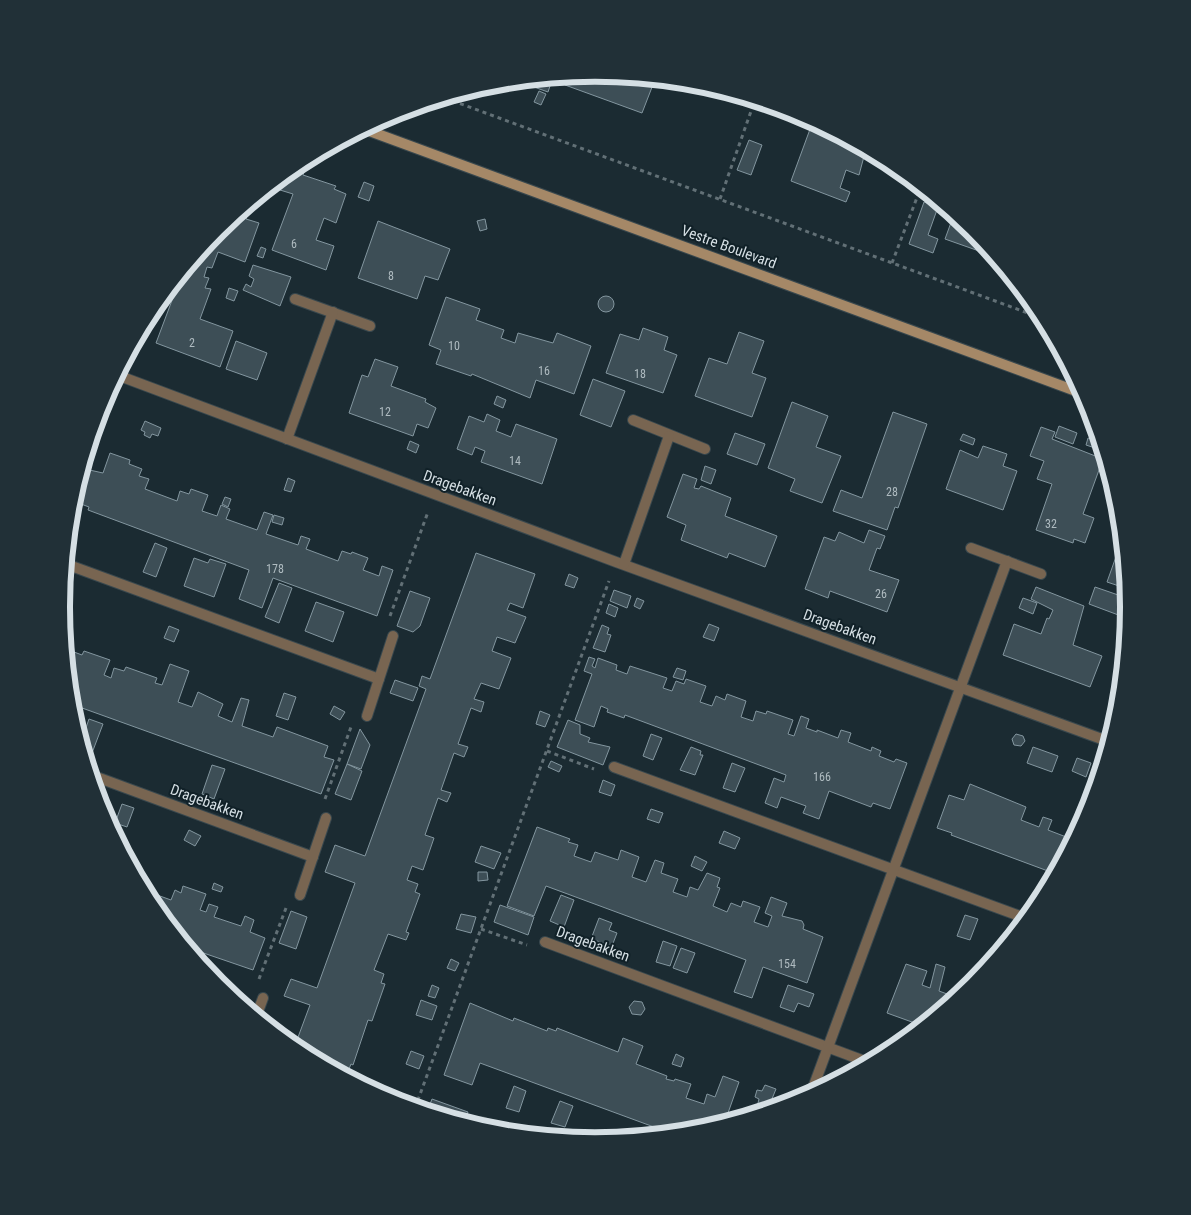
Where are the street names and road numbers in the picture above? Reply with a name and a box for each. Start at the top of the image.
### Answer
street label: Vestre Boulevard [679,221,779,273]
street label: Dragebakken [421,466,499,510]
street label: Dragebakken [801,605,879,649]
street label: Dragebakken [168,780,246,824]
street label: Dragebakken [554,922,632,966]

